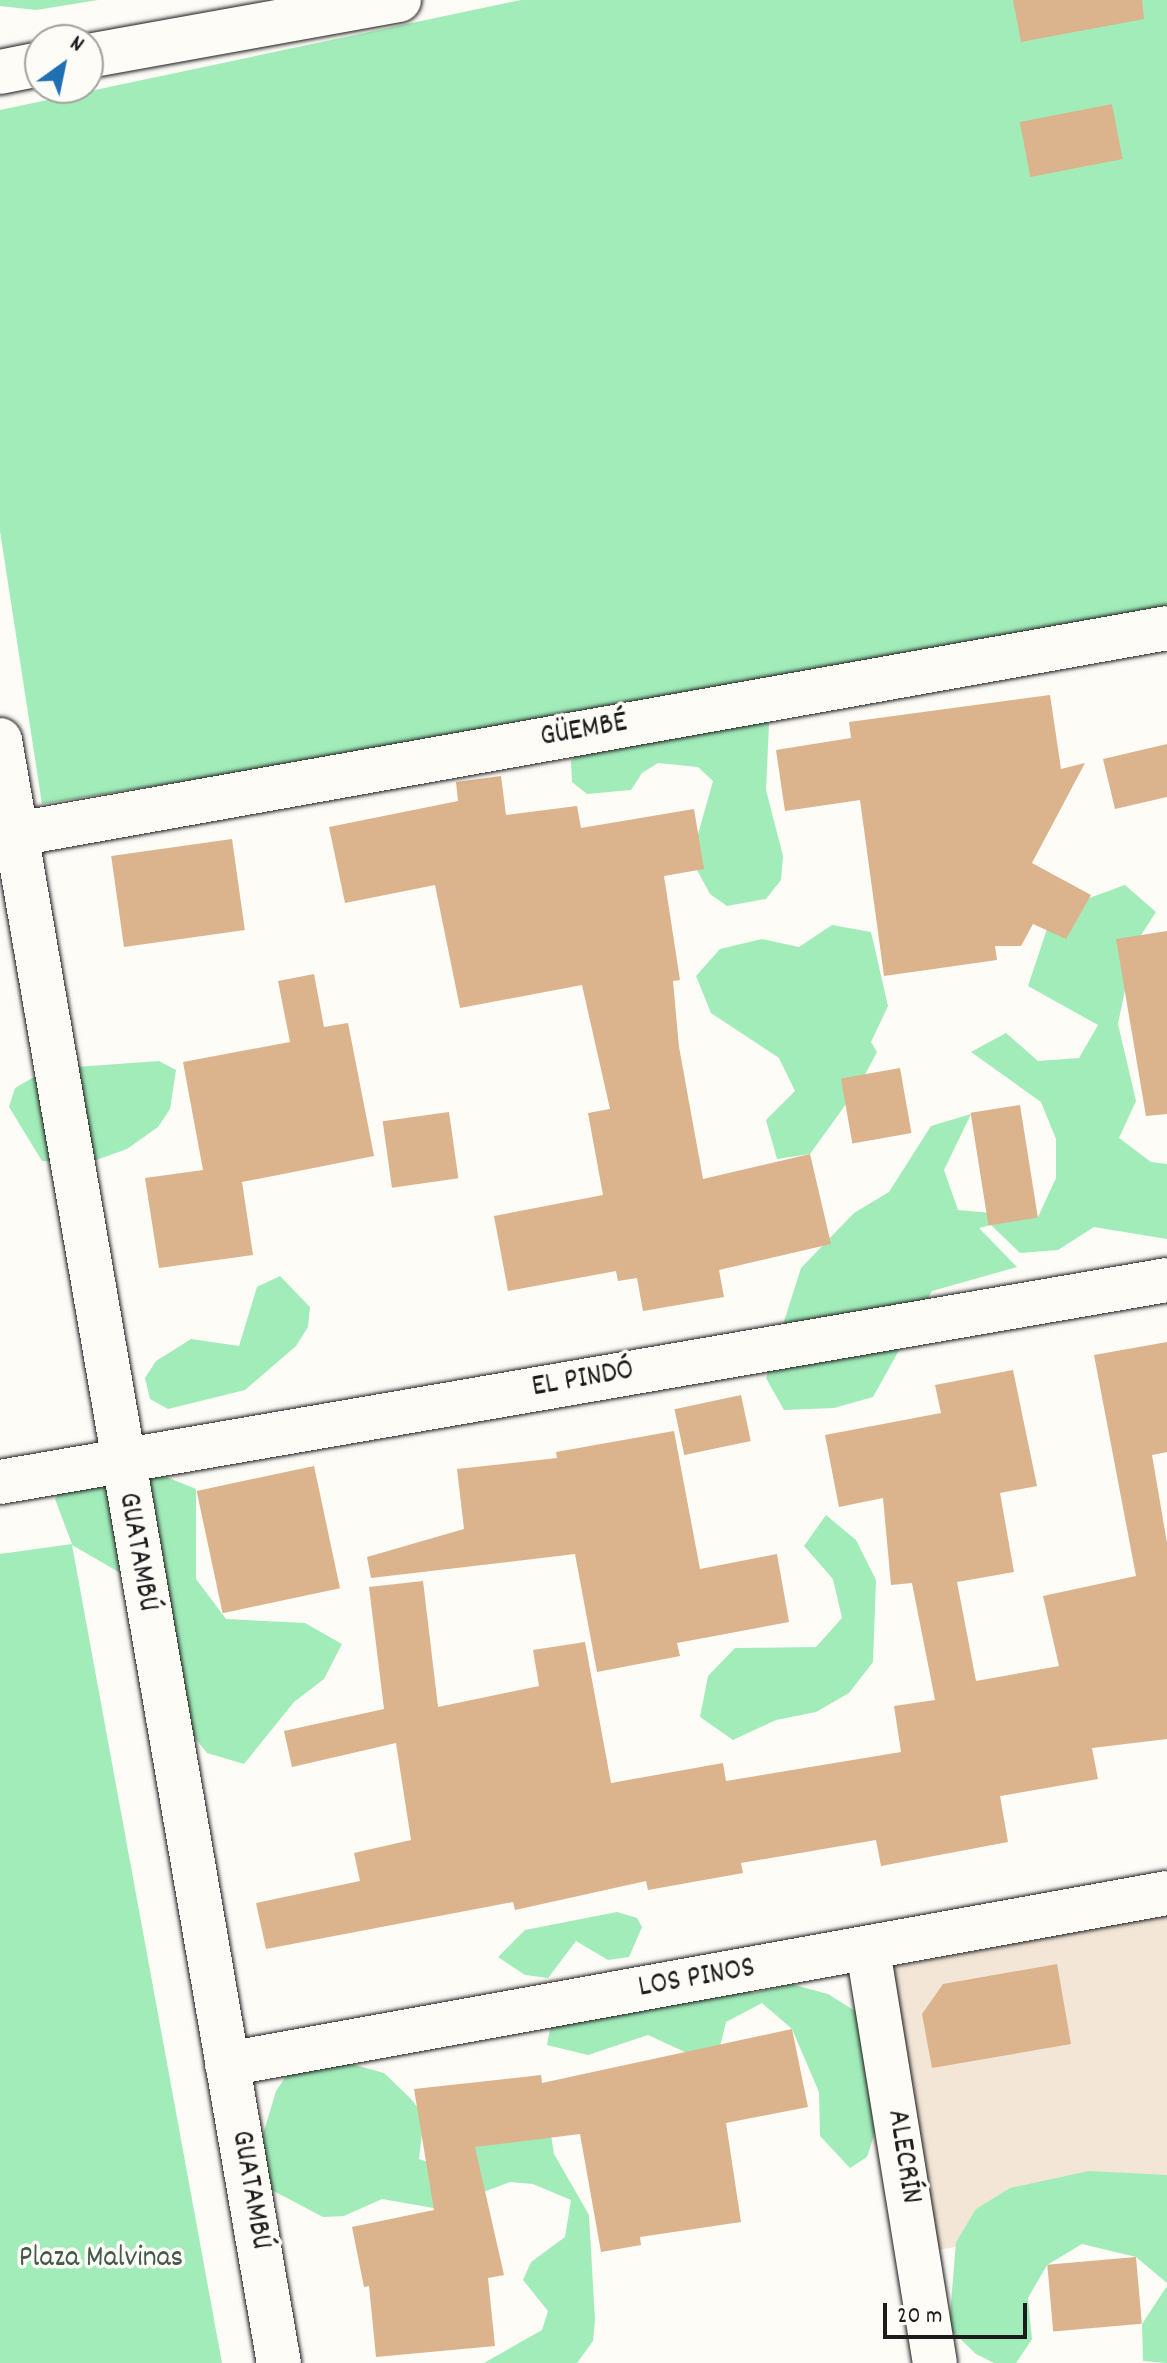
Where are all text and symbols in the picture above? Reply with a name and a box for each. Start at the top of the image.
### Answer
north arrow [24,24,104,104]
text: N [63,29,89,61]
street label: GÜEMBÉ [538,707,630,757]
street label: EL PINDÓ [530,1354,636,1408]
street label: GUATAMBÚ [108,1490,164,1614]
street label: LOS PINOS [636,1952,758,2008]
street label: ALECRÍN [877,2107,927,2207]
street label: GUATAMBÚ [221,2128,277,2252]
park label: Plaza Malvinas [19,2242,183,2278]
scale bar [887,2287,1031,2337]
text: 20 m [897,2300,943,2334]

